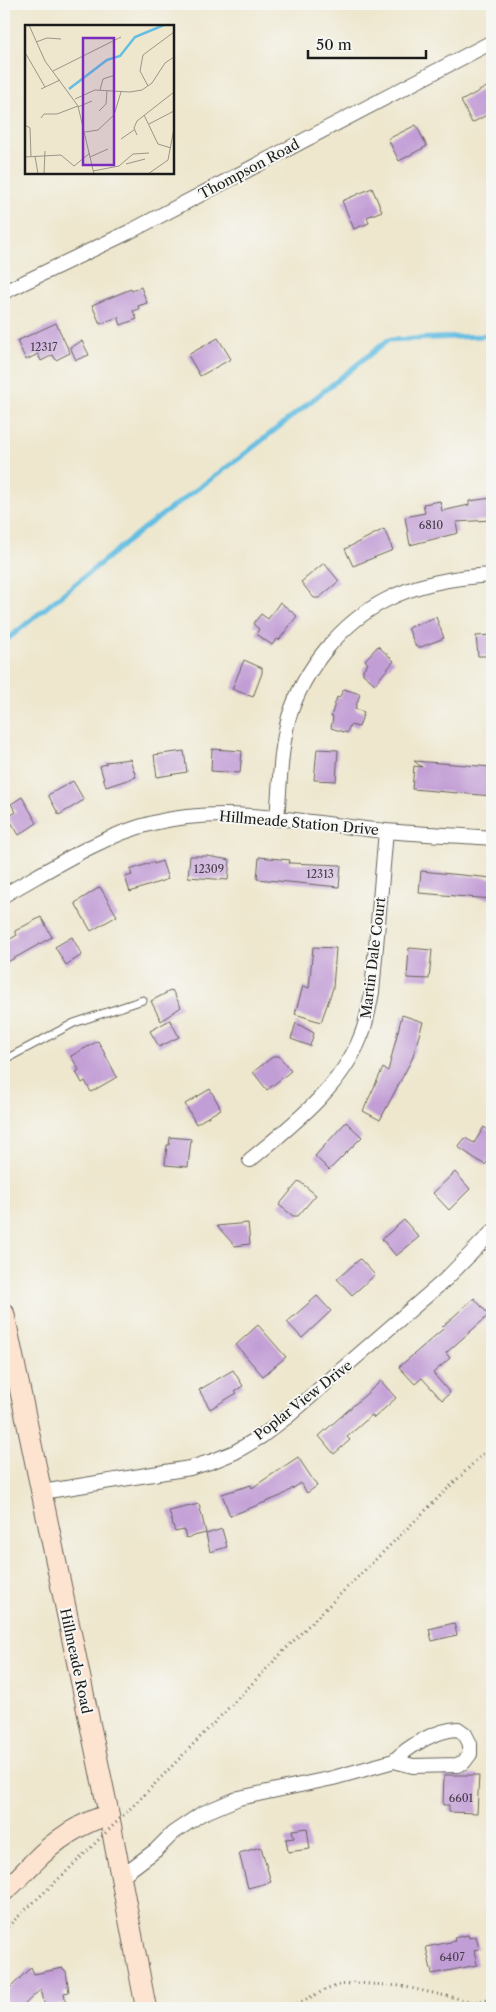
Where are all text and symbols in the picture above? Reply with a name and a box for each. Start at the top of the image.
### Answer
inset map [25,25,174,174]
scale bar [308,28,426,60]
text: 50 m [316,35,352,54]
street label: Thompson Road [196,135,303,203]
house number: 12317 [30,340,58,354]
house number: 6810 [419,518,443,532]
street label: Hillmeade Station Drive [218,807,380,839]
house number: 12309 [194,862,224,876]
house number: 12313 [306,867,334,881]
street label: Martin Dale Court [357,896,389,1020]
street label: Poplar View Drive [250,1356,356,1444]
street label: Hillmeade Road [56,1607,96,1716]
house number: 6601 [449,1791,474,1805]
house number: 6407 [439,1950,465,1964]

